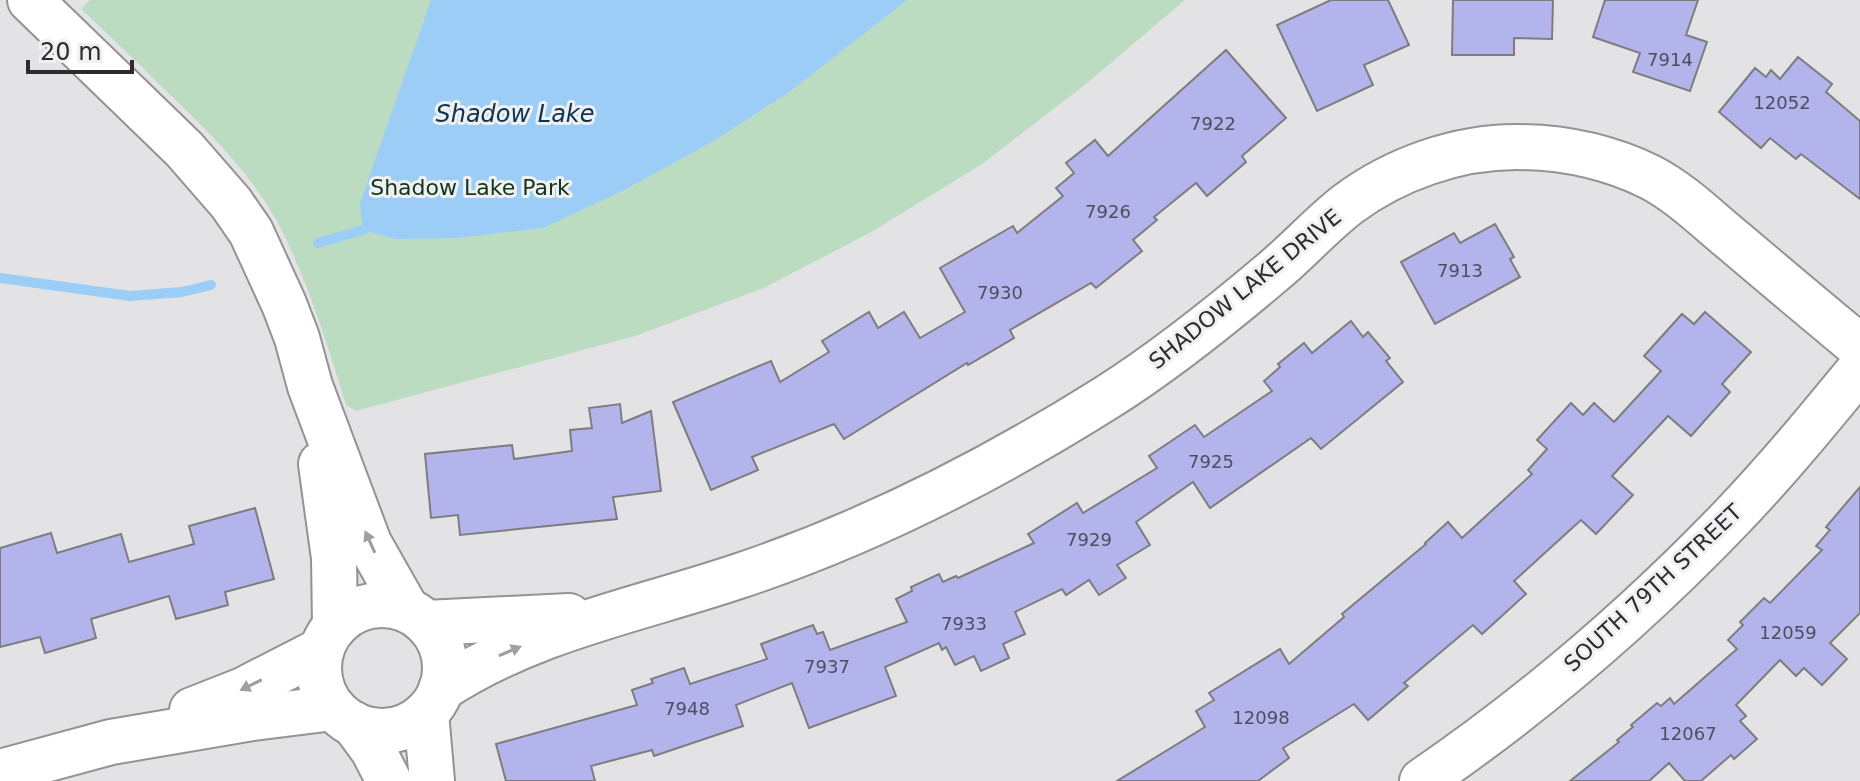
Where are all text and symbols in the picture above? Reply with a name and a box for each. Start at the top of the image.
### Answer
scale bar [28,24,132,74]
text: 20 m [40,38,102,66]
house number: 7914 [1647,49,1693,70]
house number: 12052 [1753,92,1811,113]
water label: Shadow Lake [435,100,595,128]
house number: 7922 [1190,113,1236,134]
park label: Shadow Lake Park [370,175,570,200]
house number: 7926 [1085,201,1131,222]
street label: SHADOW LAKE DRIVE [1144,204,1346,374]
house number: 7913 [1437,260,1483,281]
house number: 7930 [977,282,1023,303]
house number: 7925 [1188,451,1234,472]
street label: SOUTH 79TH STREET [1559,499,1747,677]
house number: 7929 [1066,529,1112,550]
one-way arrow [363,530,377,554]
house number: 7933 [941,613,987,634]
house number: 12059 [1759,622,1817,643]
one-way arrow [498,645,522,658]
house number: 7937 [804,656,850,677]
one-way arrow [240,679,263,692]
house number: 7948 [664,698,710,719]
house number: 12098 [1232,707,1290,728]
house number: 12067 [1659,723,1717,744]

